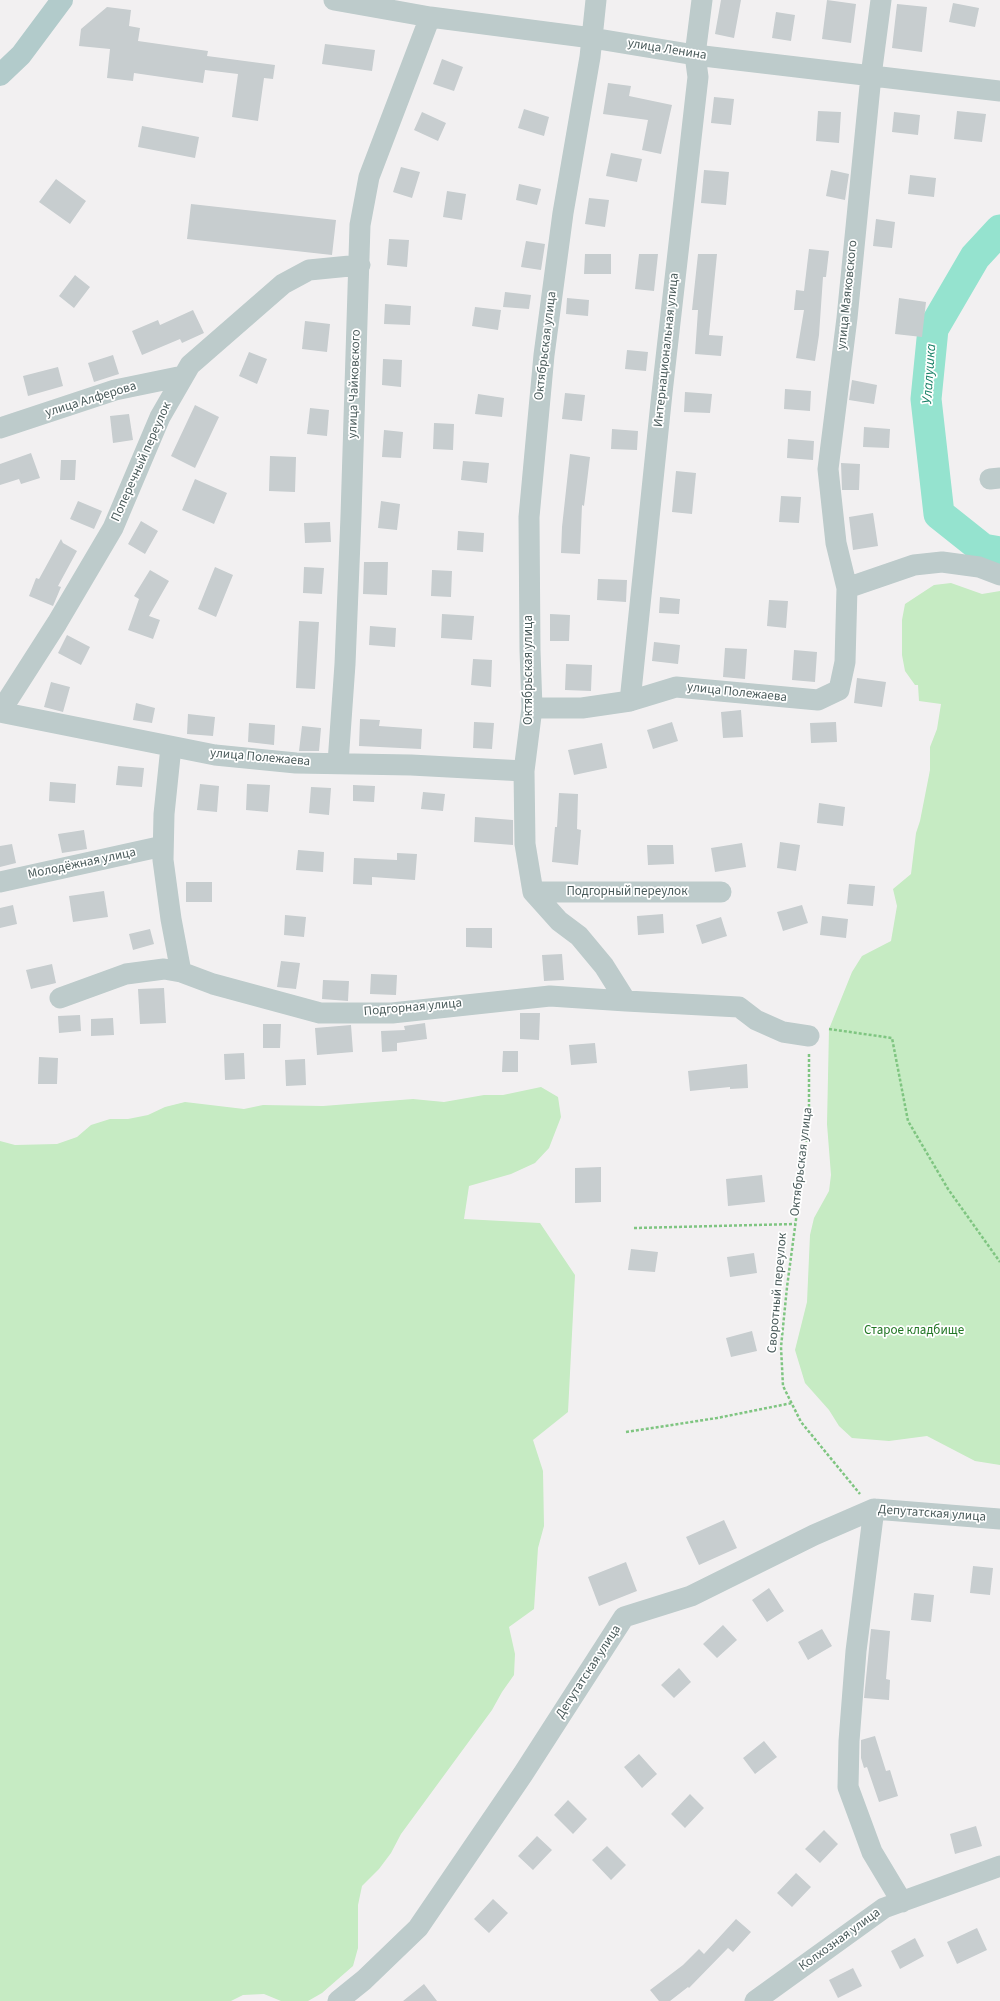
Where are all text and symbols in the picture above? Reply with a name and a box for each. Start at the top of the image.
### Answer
street label: улица Ленина [626,36,708,64]
street label: улица Маяковского [834,239,862,351]
street label: Интернациональная улица [651,272,683,428]
street label: Октябрьская улица [532,291,560,401]
street label: улица Чайковского [345,329,365,439]
water label: Улалушка [920,343,940,405]
street label: улица Алферова [44,379,138,421]
street label: Поперечный переулок [109,400,175,524]
street label: Октябрьская улица [521,615,537,725]
street label: улица Полежаева [686,680,788,706]
street label: улица Полежаева [209,746,311,770]
street label: Молодёжная улица [27,845,137,883]
street label: Подгорный переулок [566,884,688,900]
street label: Подгорная улица [363,996,463,1020]
street label: Октябрьская улица [788,1107,816,1217]
street label: Своротный переулок [765,1232,791,1354]
park label: Старое кладбище [864,1323,964,1339]
street label: Депутатская улица [878,1502,986,1526]
street label: Депутатская улица [553,1622,625,1722]
street label: Колхозная улица [796,1905,884,1975]

